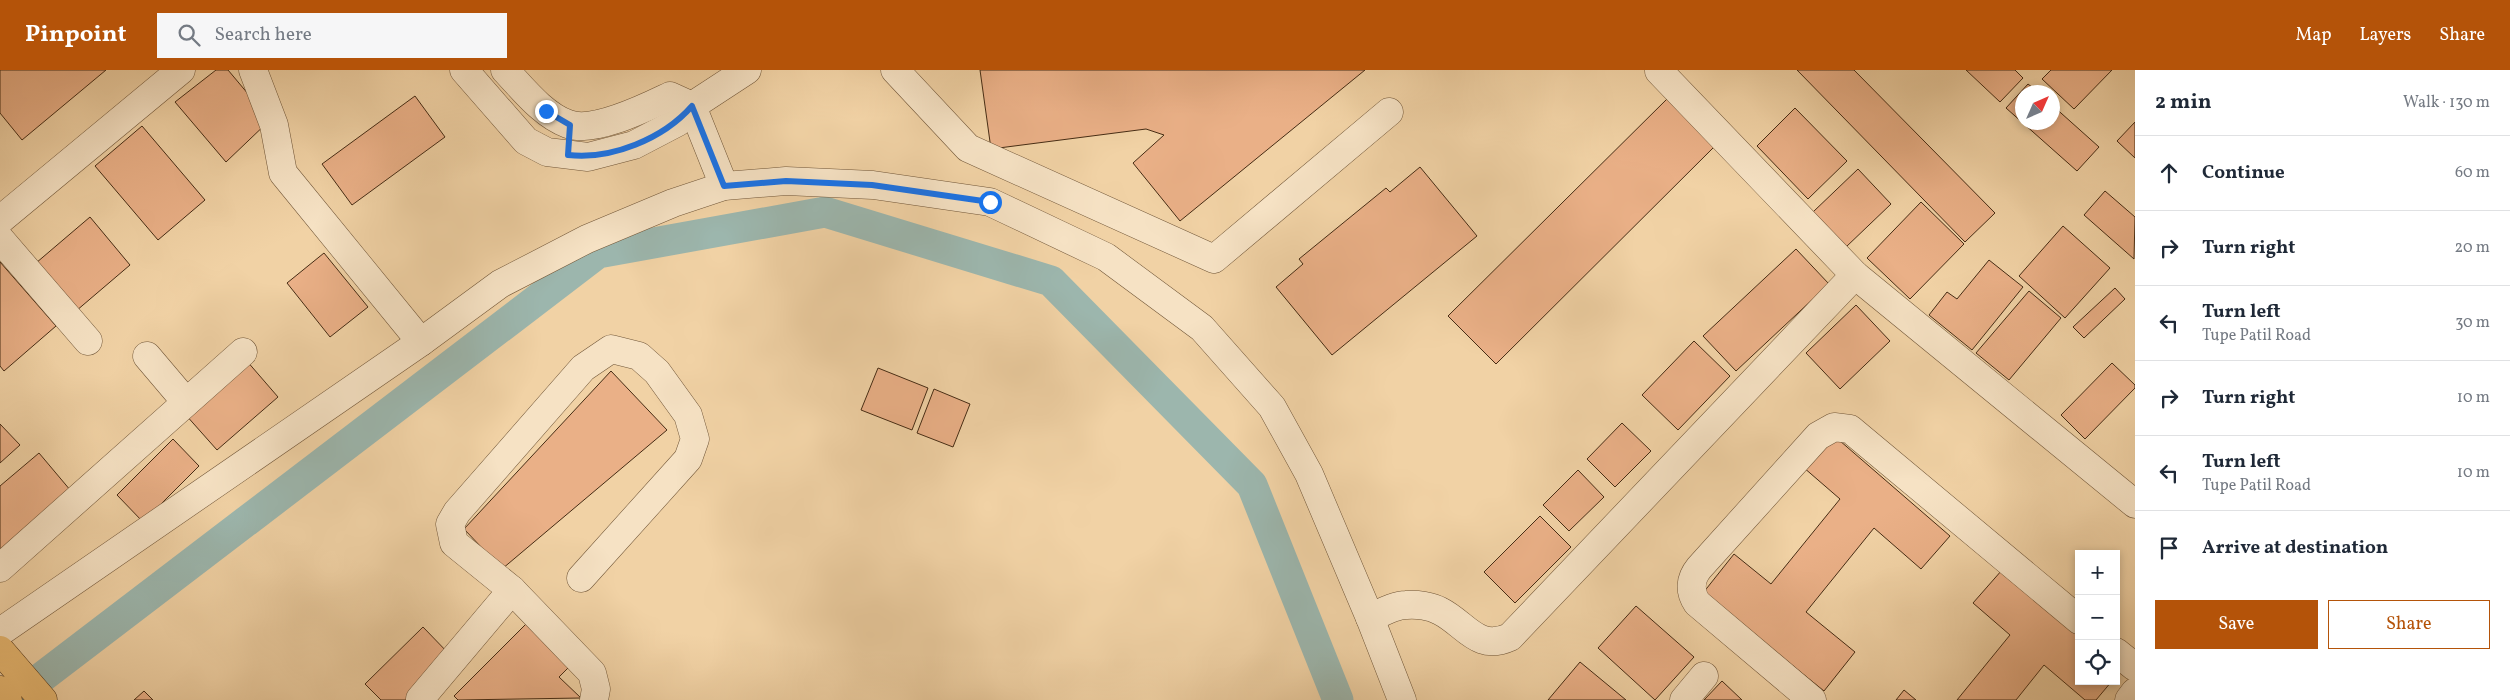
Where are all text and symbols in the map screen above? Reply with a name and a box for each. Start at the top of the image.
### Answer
search box [157,13,507,58]
text: Pinpoint [25,18,127,52]
icon: search [175,21,203,49]
text: Search here [215,22,312,48]
text: Map [2295,23,2331,48]
text: Layers [2359,23,2411,48]
text: Share [2439,23,2485,48]
north arrow [2015,85,2060,130]
text: 2 min [2155,88,2212,117]
text: Walk · 130 m [2403,92,2490,114]
route end [535,100,558,123]
icon: ahead [2155,159,2183,187]
text: Continue [2202,160,2285,186]
text: 60 m [2455,162,2490,184]
route start [979,191,1002,214]
icon: right [2155,234,2183,262]
text: Turn right [2202,235,2295,261]
text: 20 m [2455,237,2490,259]
text: Turn left [2202,299,2281,325]
icon: left [2155,309,2183,337]
text: 30 m [2455,312,2490,334]
text: Tupe Patil Road [2202,325,2311,347]
icon: right [2155,384,2183,412]
text: Turn right [2202,385,2295,411]
text: 10 m [2457,387,2490,409]
text: Turn left [2202,449,2281,475]
icon: left [2155,459,2183,487]
text: 10 m [2457,462,2490,484]
text: Tupe Patil Road [2202,475,2311,497]
icon: arrive [2155,534,2183,562]
text: Arrive at destination [2202,535,2388,561]
map controls [2075,550,2120,685]
button: + [2075,550,2120,595]
button: − [2075,595,2120,640]
button: Save [2155,600,2318,649]
button: Share [2328,600,2490,649]
button: locate [2075,640,2120,685]

